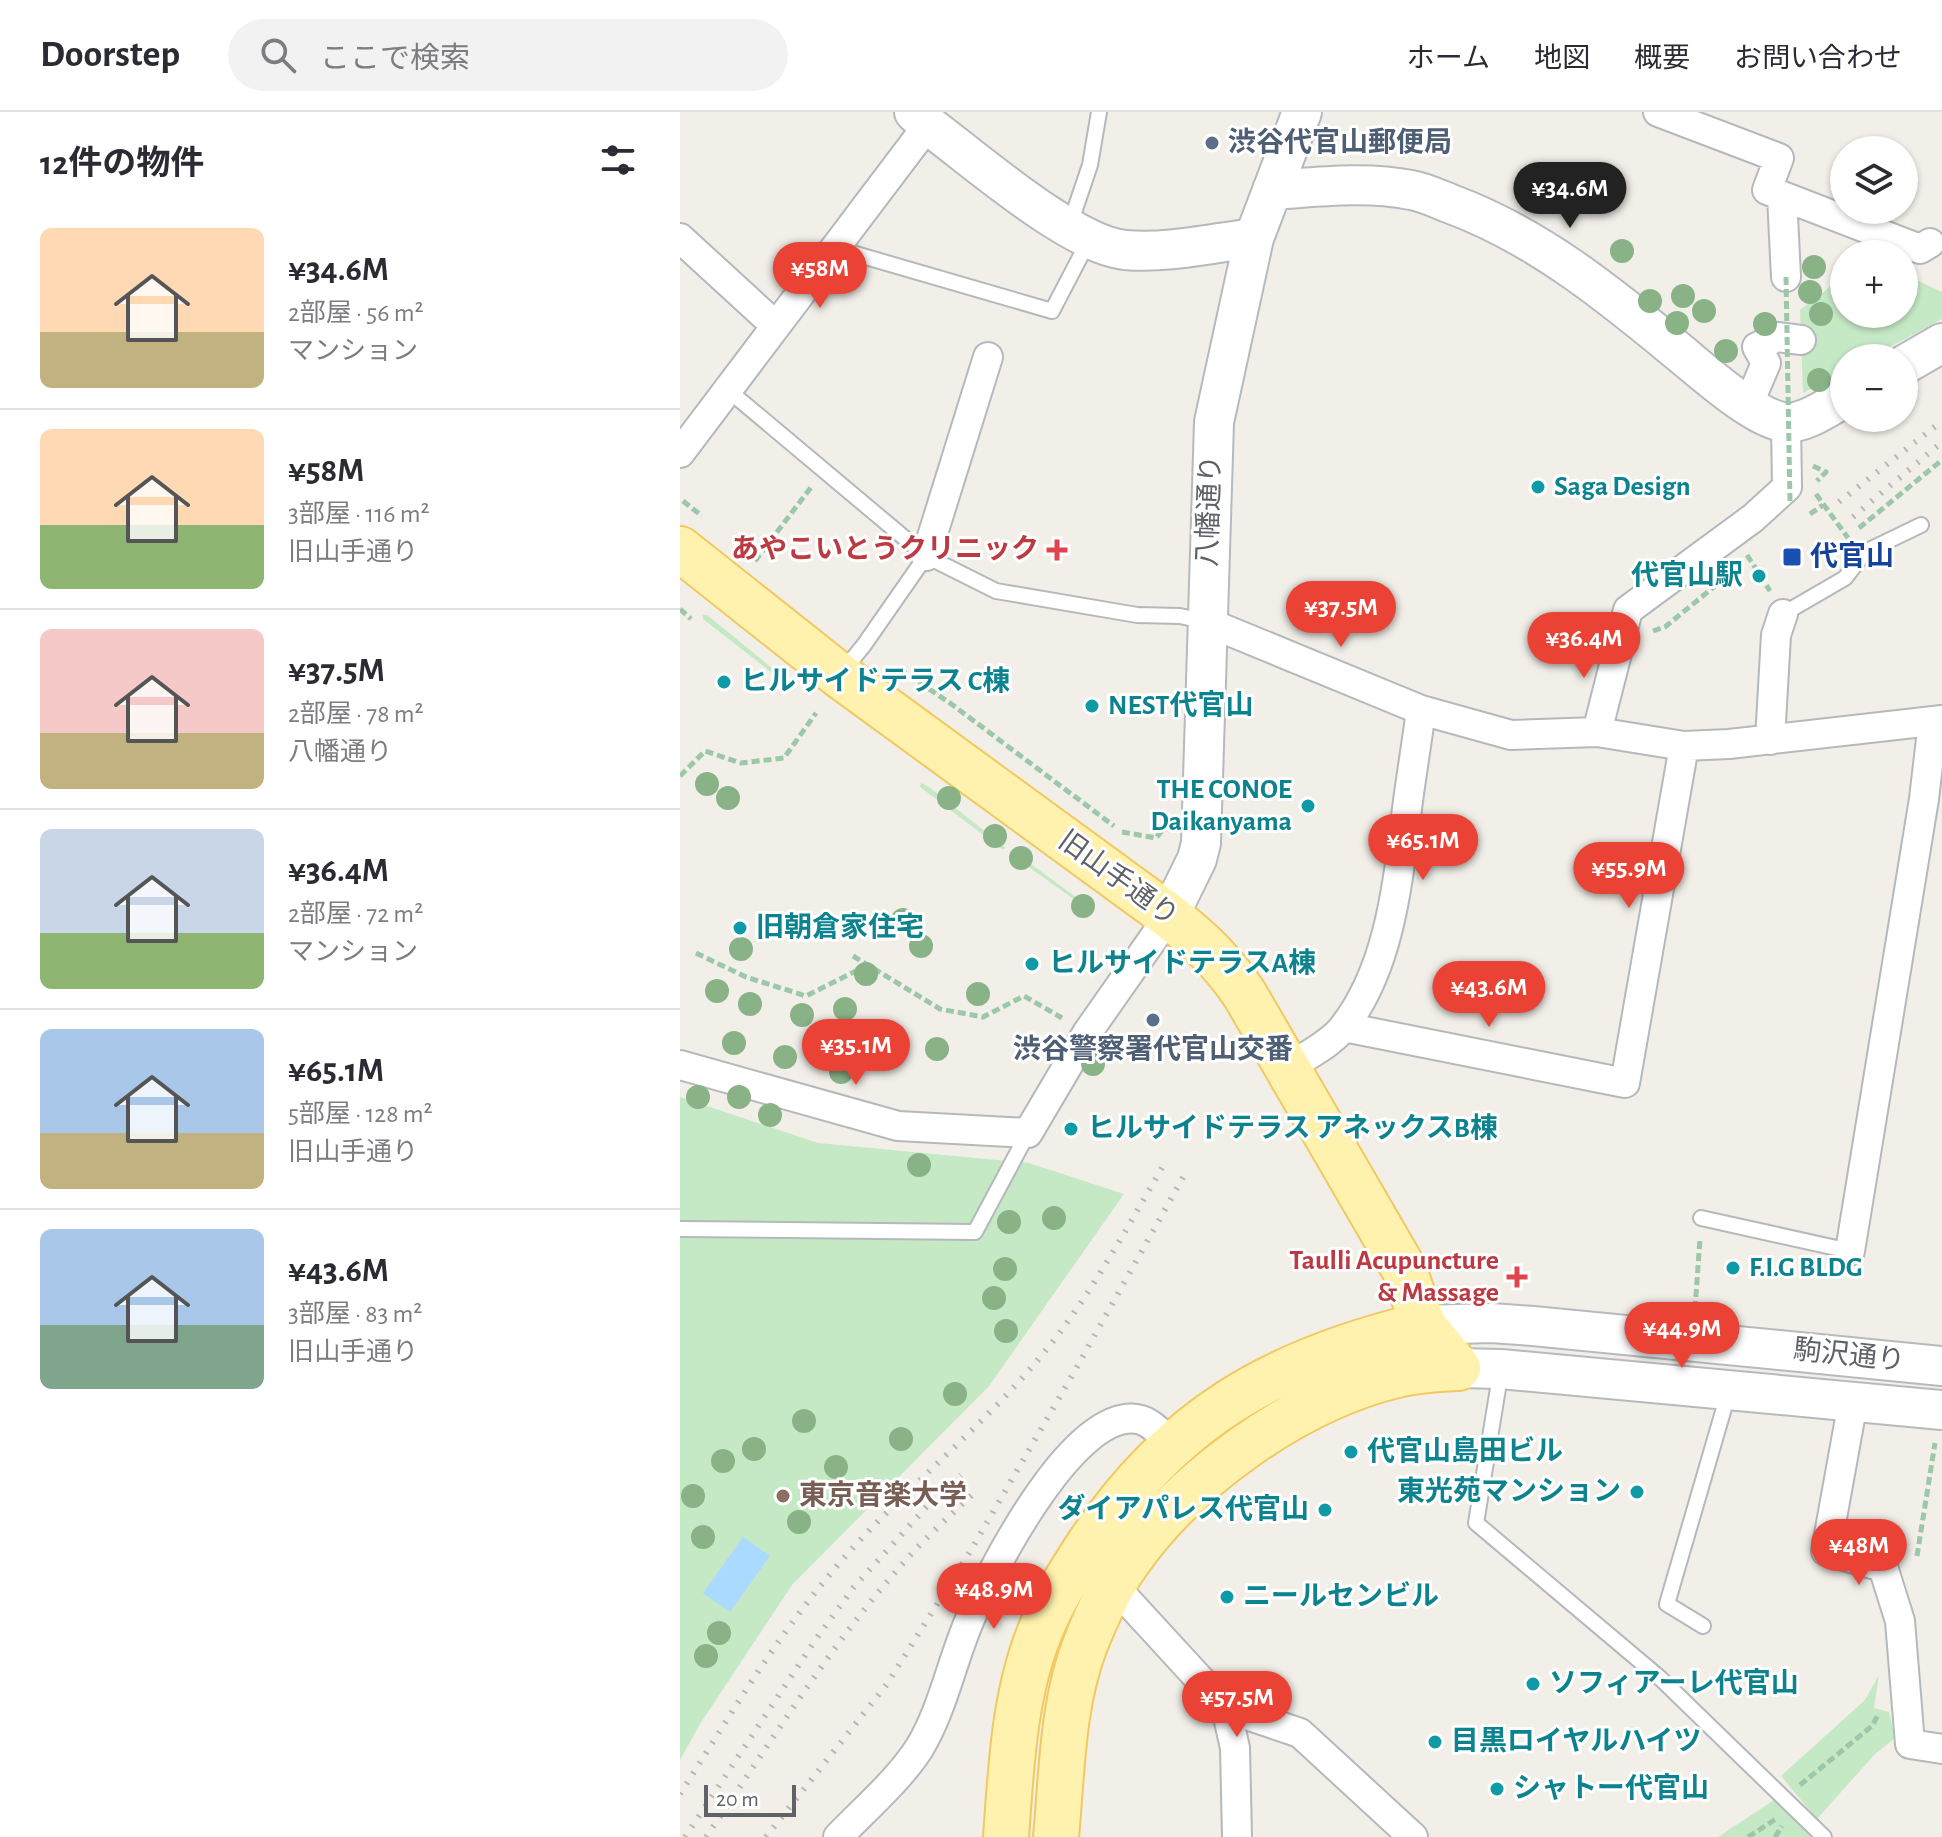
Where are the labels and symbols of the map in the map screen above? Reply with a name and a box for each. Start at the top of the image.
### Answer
place label: 渋谷代官山郵便局 [1228,127,1452,157]
marker: 渋谷代官山郵便局 [1203,134,1221,152]
pin: ¥34.6M [1505,162,1635,230]
pin: ¥58M [773,242,867,310]
street label: 八幡通り [1192,454,1226,567]
place label: Saga Design [1554,473,1691,501]
marker: Saga Design [1529,478,1547,496]
place label: あやこいとうクリニック [731,534,1039,564]
marker: あやこいとうクリニック [1046,539,1068,561]
place label: 代官山 [1810,541,1894,571]
marker: 代官山 [1781,546,1803,568]
place label: 代官山駅 [1631,560,1743,590]
marker: 代官山駅 [1750,567,1768,585]
pin: ¥37.5M [1276,581,1406,649]
pin: ¥36.4M [1519,612,1649,680]
place label: ヒルサイドテラス C棟 [740,666,1010,696]
marker: ヒルサイドテラス C棟 [715,673,733,691]
place label: NEST代官山 [1108,690,1253,720]
marker: NEST代官山 [1083,697,1101,715]
place label: THE CONOE Daikanyama [1150,776,1292,836]
marker: THE CONOE Daikanyama [1299,797,1317,815]
pin: ¥65.1M [1358,814,1488,882]
street label: 旧山手通り [1053,825,1184,931]
pin: ¥55.9M [1564,842,1694,910]
place label: 旧朝倉家住宅 [756,912,924,942]
marker: 旧朝倉家住宅 [731,919,749,937]
place label: ヒルサイドテラスA棟 [1048,948,1316,978]
marker: ヒルサイドテラスA棟 [1023,955,1041,973]
pin: ¥43.6M [1424,961,1554,1029]
marker: 渋谷警察署代官山交番 [1144,1011,1162,1029]
pin: ¥35.1M [791,1019,921,1087]
place label: 渋谷警察署代官山交番 [1013,1034,1293,1064]
place label: ヒルサイドテラス アネックスB棟 [1087,1113,1498,1143]
marker: ヒルサイドテラス アネックスB棟 [1062,1120,1080,1138]
place label: Taulli Acupuncture & Massage [1289,1247,1499,1307]
place label: F.I.G BLDG [1749,1254,1863,1282]
marker: F.I.G BLDG [1724,1259,1742,1277]
marker: Taulli Acupuncture & Massage [1506,1266,1528,1288]
pin: ¥44.9M [1617,1302,1747,1370]
street label: 駒沢通り [1792,1334,1906,1376]
place label: 代官山島田ビル [1367,1435,1563,1466]
marker: 代官山島田ビル [1342,1443,1360,1461]
place label: 東光苑マンション [1397,1476,1621,1506]
place label: 東京音楽大学 [799,1479,967,1510]
marker: 東光苑マンション [1628,1483,1646,1501]
marker: 東京音楽大学 [774,1487,792,1505]
place label: ダイアパレス代官山 [1058,1493,1309,1524]
marker: ダイアパレス代官山 [1316,1501,1334,1519]
pin: ¥48M [1812,1519,1906,1587]
pin: ¥48.9M [929,1563,1059,1631]
place label: ニールセンビル [1243,1581,1439,1611]
marker: ニールセンビル [1218,1588,1236,1606]
place label: ソフィアーレ代官山 [1549,1668,1799,1698]
pin: ¥57.5M [1172,1671,1302,1739]
marker: ソフィアーレ代官山 [1524,1675,1542,1693]
place label: 目黒ロイヤルハイツ [1451,1726,1702,1756]
marker: 目黒ロイヤルハイツ [1426,1733,1444,1751]
place label: シャトー代官山 [1513,1773,1709,1803]
marker: シャトー代官山 [1488,1780,1506,1798]
scale bar [704,1781,796,1817]

